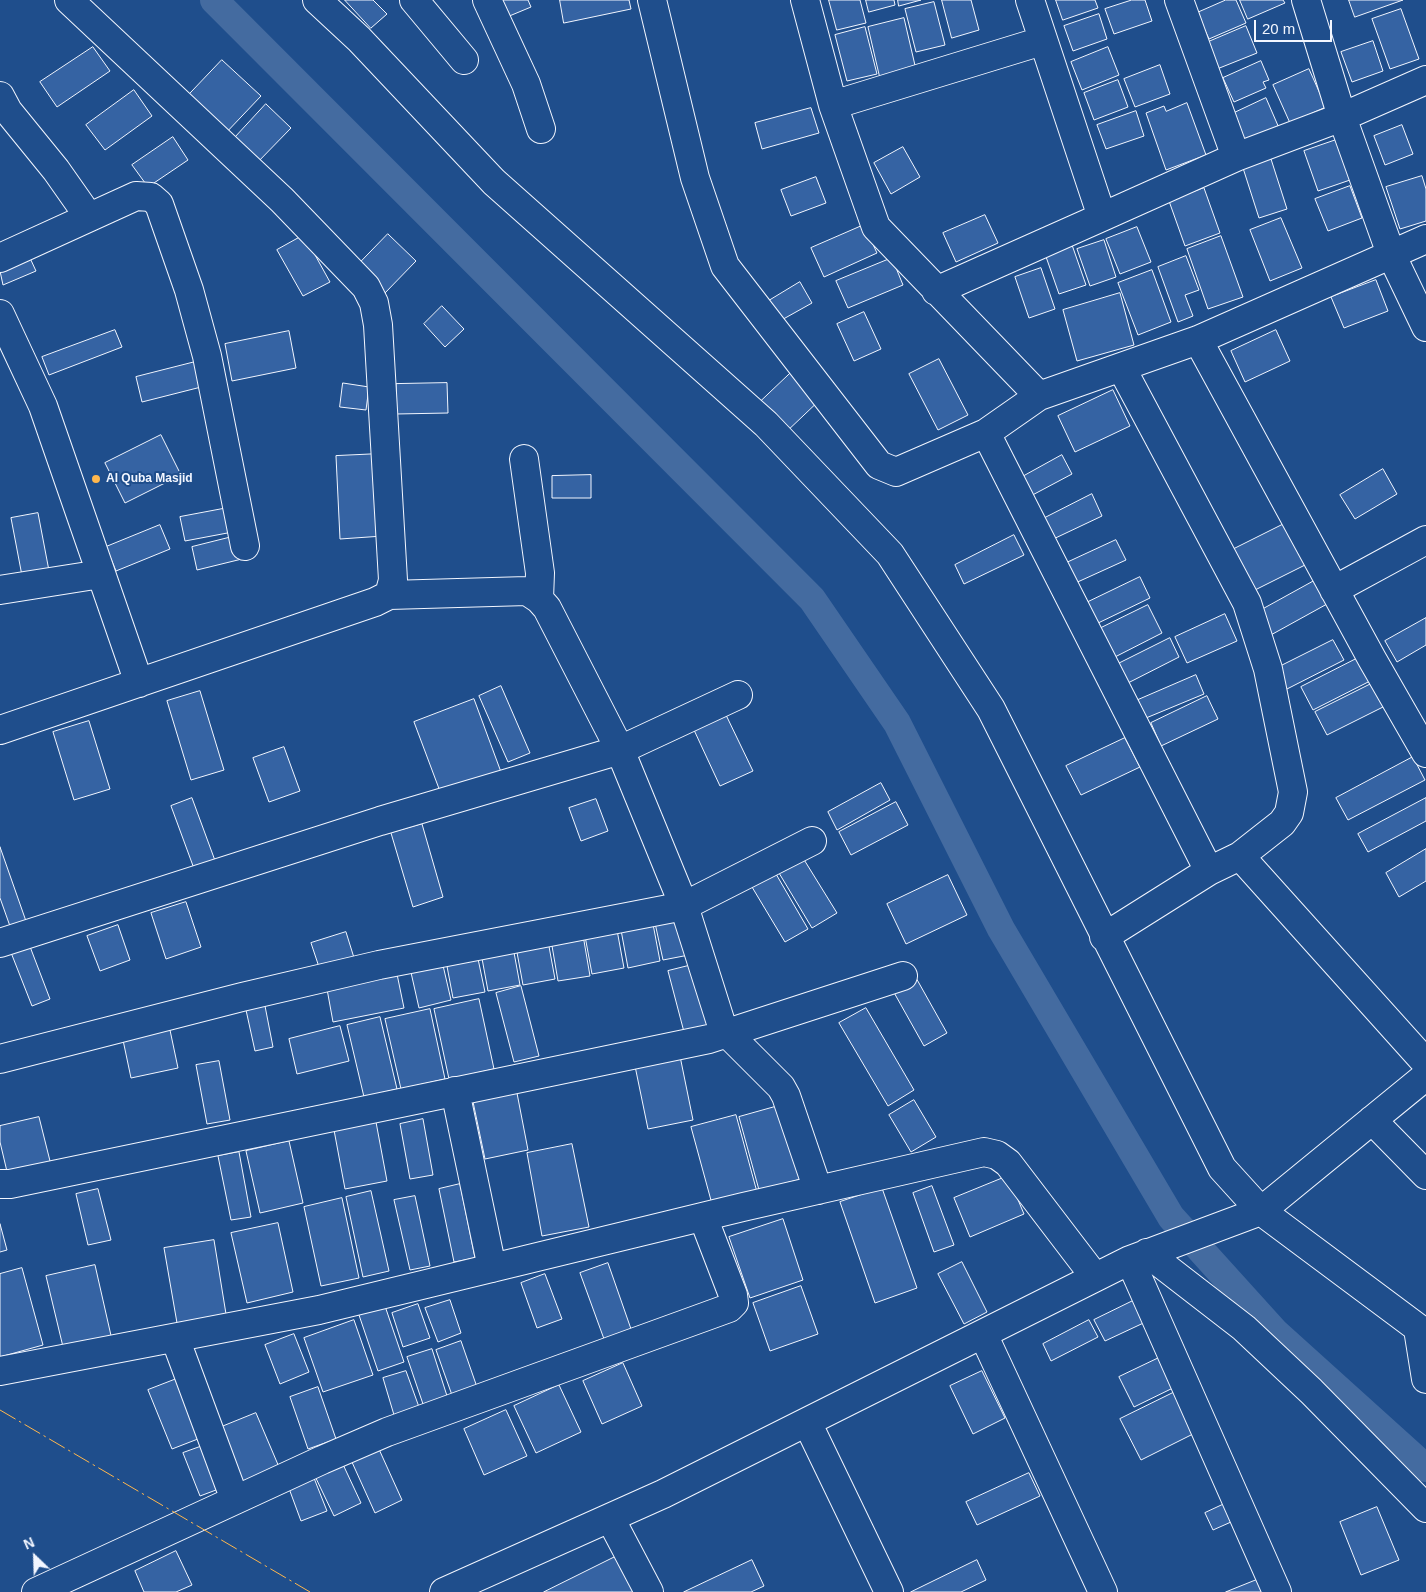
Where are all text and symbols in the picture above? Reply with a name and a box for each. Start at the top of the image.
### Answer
scale bar [1256,10,1334,42]
text: 20 m [1262,20,1295,37]
place label: Al Quba Masjid [106,472,193,486]
marker: Al Quba Masjid [90,473,102,485]
north arrow [10,1532,60,1582]
text: N [21,1534,37,1553]

